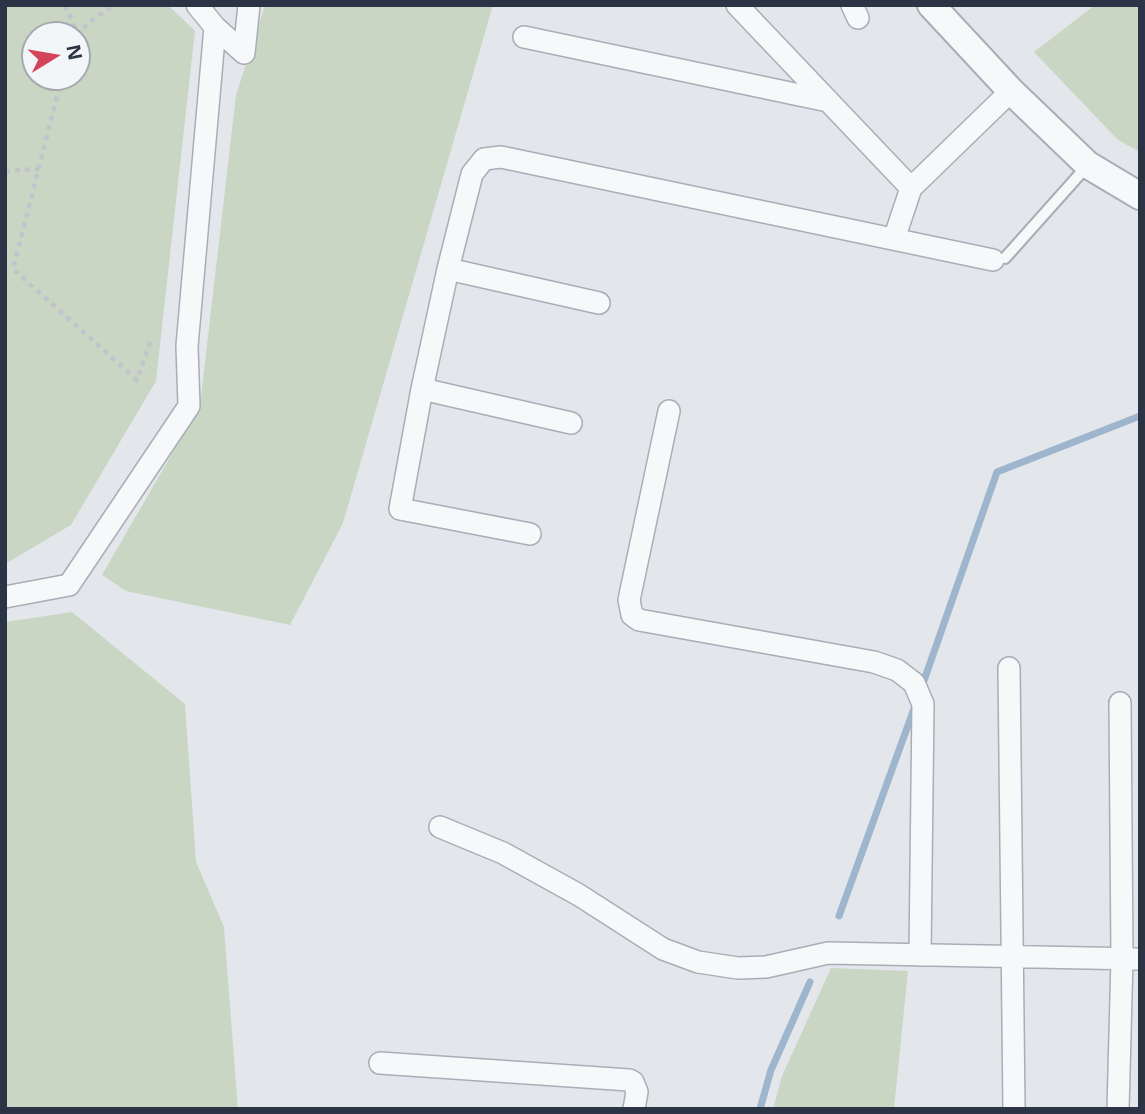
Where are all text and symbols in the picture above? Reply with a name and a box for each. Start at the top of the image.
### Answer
north arrow [21,21,91,91]
text: N [60,42,89,62]

